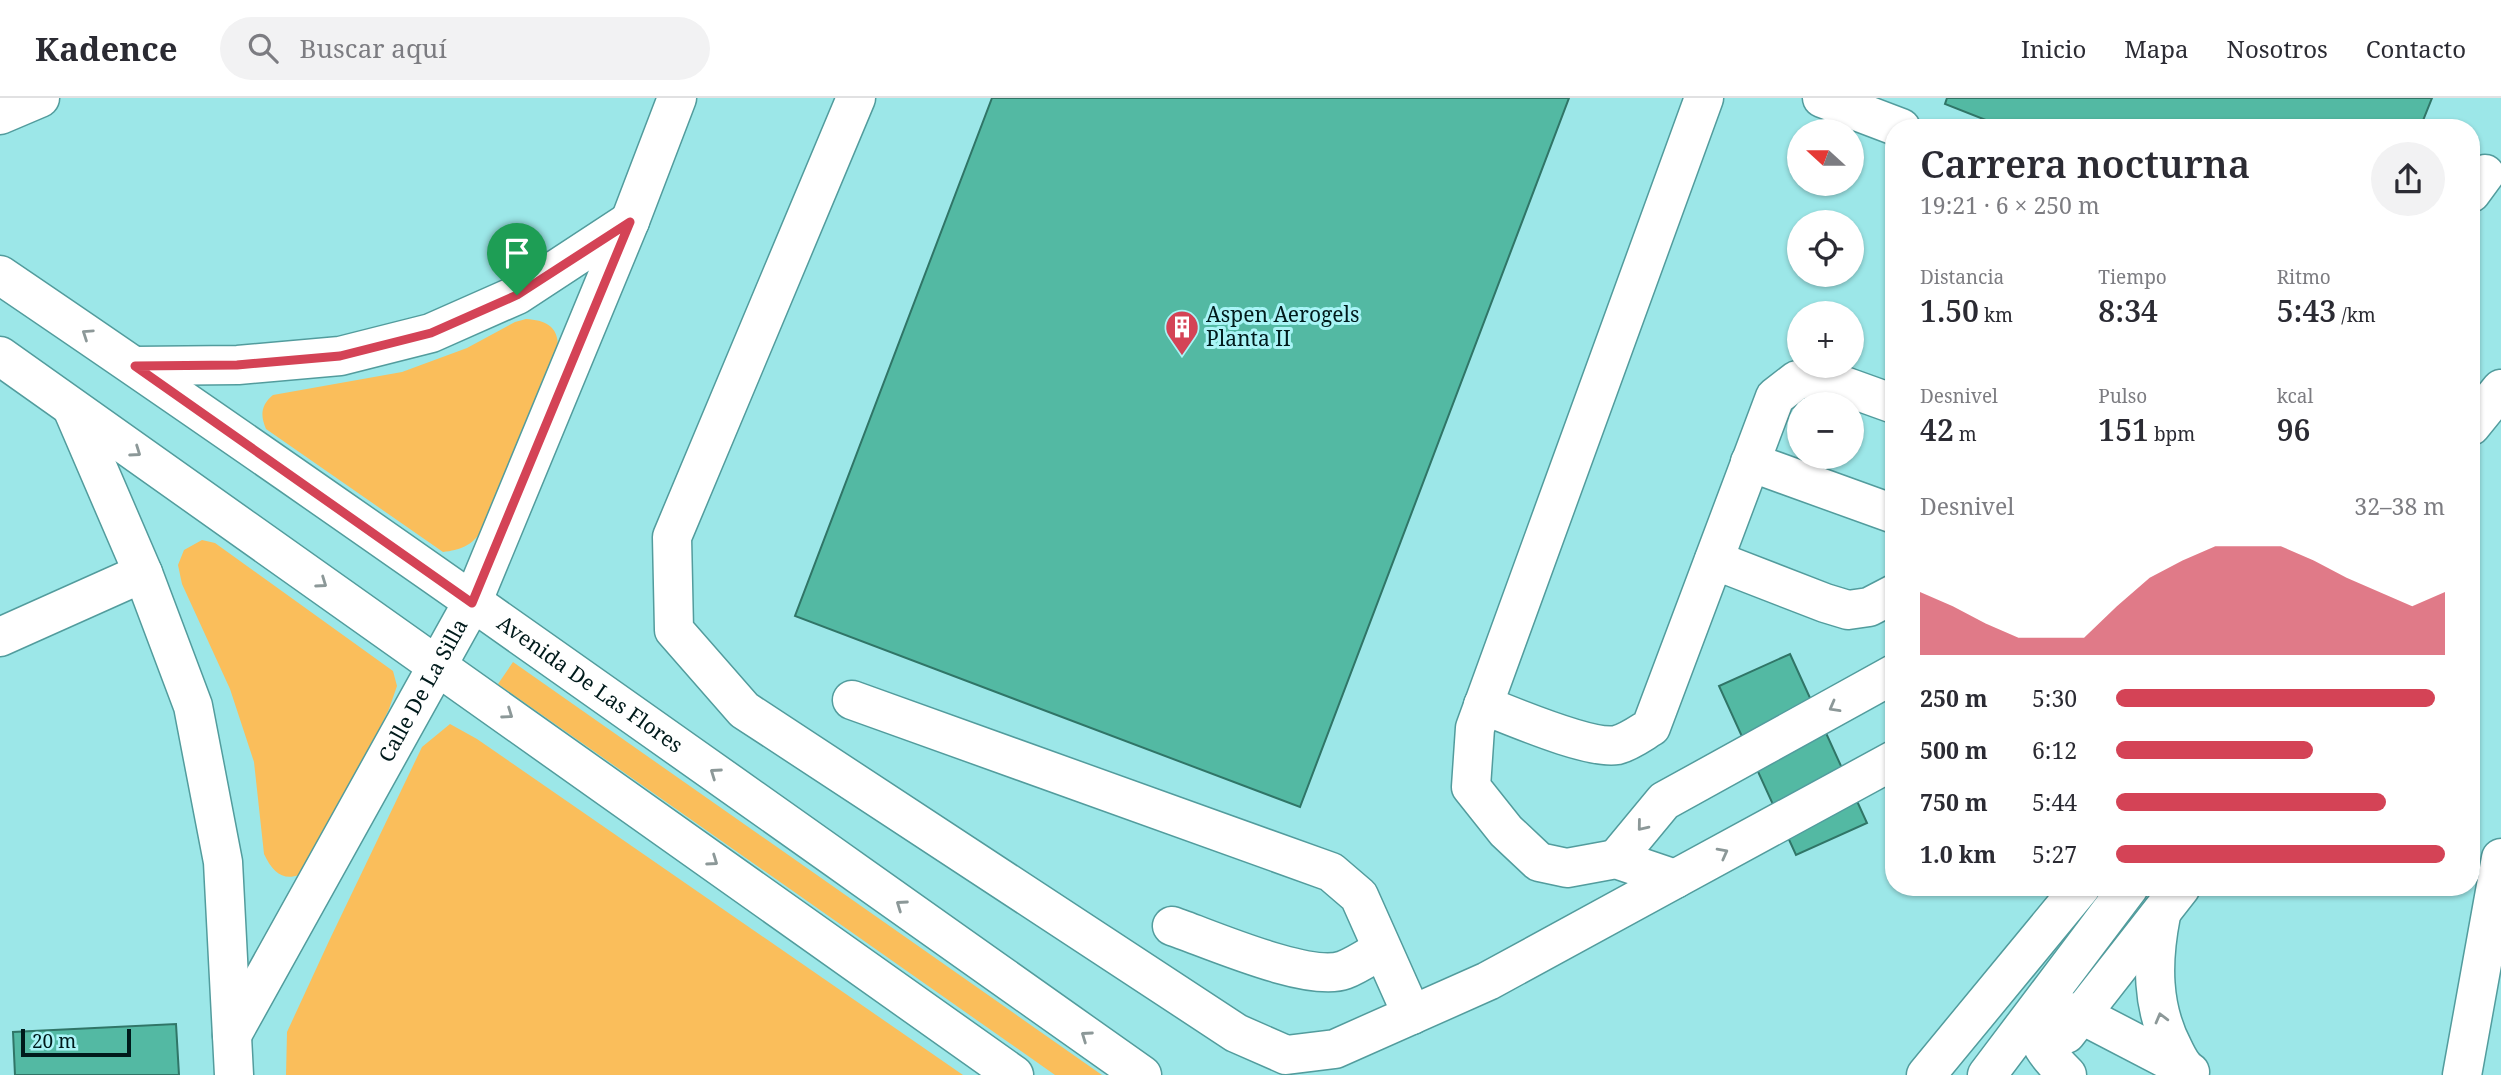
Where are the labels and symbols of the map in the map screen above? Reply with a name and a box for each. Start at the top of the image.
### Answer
north arrow [1787,119,1864,196]
pin [487,223,547,295]
place label: Aspen Aerogels Planta II [1206,300,1360,352]
building icon: Aspen Aerogels Planta II [1163,308,1201,357]
one-way arrow [82,330,95,342]
one-way arrow [128,444,141,456]
one-way arrow [314,575,327,587]
street label: Avenida De Las Flores [492,608,689,759]
street label: Calle De La Silla [371,613,474,767]
one-way arrow [1828,699,1841,712]
one-way arrow [500,706,513,718]
one-way arrow [710,769,723,782]
one-way arrow [1638,819,1651,831]
one-way arrow [1716,848,1728,861]
one-way arrow [705,852,718,865]
one-way arrow [896,901,909,913]
one-way arrow [2154,1012,2169,1024]
scale bar [21,1026,131,1058]
one-way arrow [1081,1032,1094,1044]

